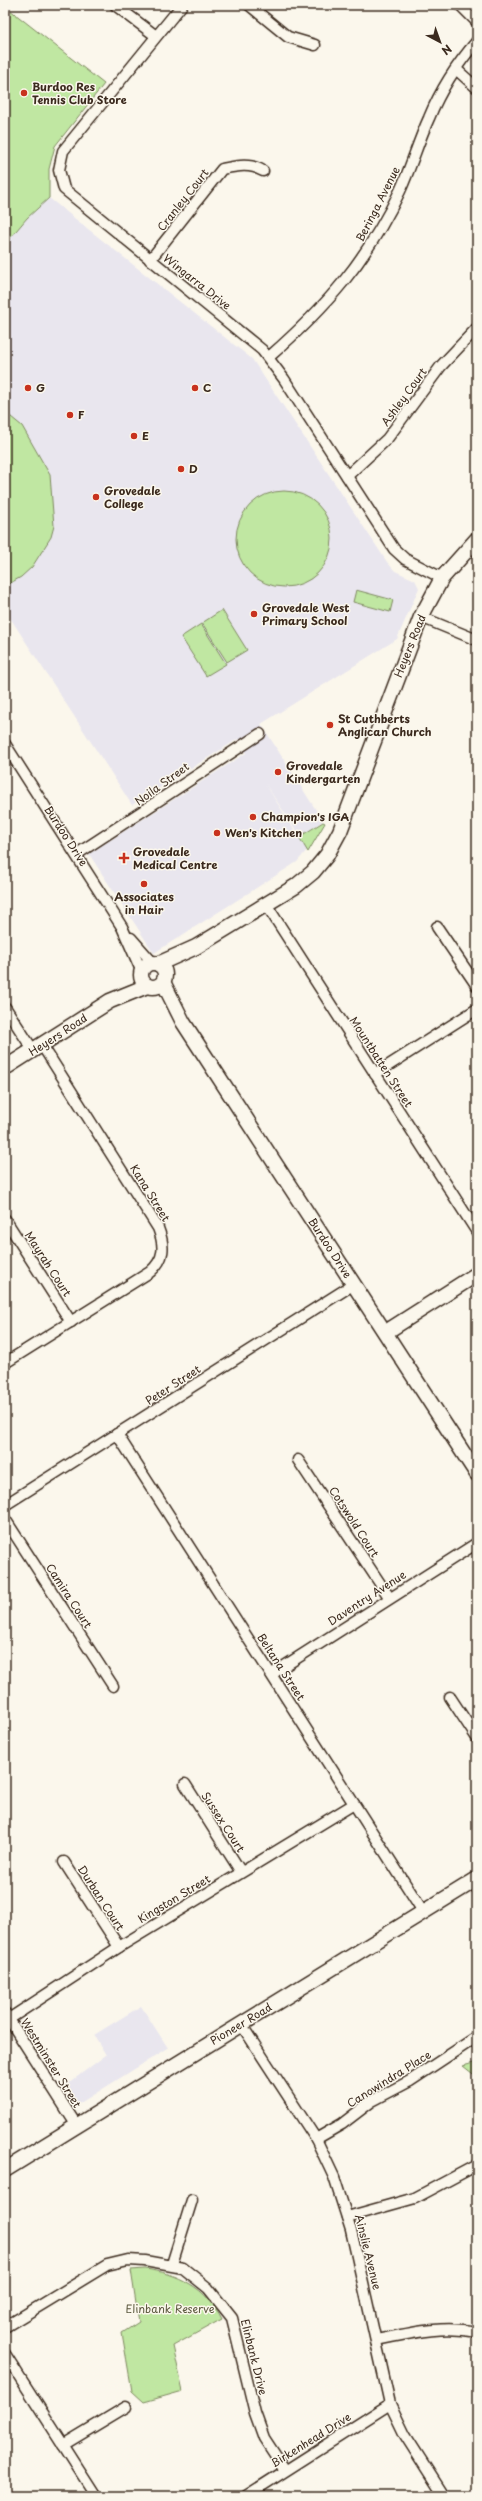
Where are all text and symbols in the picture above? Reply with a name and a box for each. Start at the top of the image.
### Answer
north arrow [420,22,460,62]
text: N [438,41,456,59]
place label: Burdoo Res Tennis Club Store [32,78,127,108]
marker: Burdoo Res Tennis Club Store [19,88,29,98]
street label: Beringa Avenue [351,163,404,244]
street label: Cranley Court [153,164,213,235]
street label: Wingarra Drive [160,250,235,314]
street label: Ashley Court [377,364,431,429]
place label: G [36,379,45,396]
place label: C [203,379,211,396]
marker: G [23,383,33,393]
marker: C [190,383,200,393]
place label: F [78,406,85,423]
marker: F [65,410,75,420]
place label: E [142,427,149,444]
marker: E [129,431,139,441]
place label: D [189,460,198,477]
marker: D [176,464,186,474]
place label: Grovedale College [104,482,161,512]
marker: Grovedale College [91,492,101,502]
place label: Grovedale West Primary School [262,599,349,629]
marker: Grovedale West Primary School [249,609,259,619]
street label: Heyers Road [389,612,430,680]
place label: St Cuthberts Anglican Church [338,710,432,740]
marker: St Cuthberts Anglican Church [325,720,335,730]
place label: Grovedale Kindergarten [286,757,360,787]
street label: Noila Street [131,758,193,809]
marker: Grovedale Kindergarten [273,767,283,777]
street label: Burdoo Drive [40,802,92,869]
place label: Champion's IGA [261,808,349,825]
marker: Champion's IGA [248,812,258,822]
place label: Wen's Kitchen [225,824,302,841]
marker: Wen's Kitchen [212,828,222,838]
place label: Grovedale Medical Centre [133,843,217,873]
marker: Grovedale Medical Centre [118,852,130,864]
marker: Associates in Hair [139,879,149,889]
place label: Associates in Hair [114,888,174,918]
street label: Heyers Road [25,1009,90,1060]
street label: Mountbatten Street [346,1013,418,1111]
street label: Kana Street [126,1161,175,1225]
street label: Burdoo Drive [304,1214,356,1281]
street label: Mayrah Court [21,1228,76,1300]
street label: Peter Street [142,1360,204,1409]
street label: Cotswold Court [325,1483,384,1561]
street label: Camira Court [42,1560,97,1632]
street label: Daventry Avenue [324,1566,409,1629]
street label: Beltana Street [253,1630,310,1704]
street label: Sussex Court [197,1788,250,1856]
street label: Durban Court [74,1862,129,1934]
street label: Kingston Street [134,1870,214,1927]
street label: Pioneer Road [207,1998,275,2049]
street label: Westminster Street [17,2015,86,2111]
street label: Canowindra Place [343,2046,434,2111]
street label: Ainslie Avenue [351,2212,386,2292]
park label: Elinbank Reserve [125,2300,215,2317]
street label: Elinbank Drive [237,2317,272,2397]
street label: Birkenhead Drive [267,2408,354,2471]

